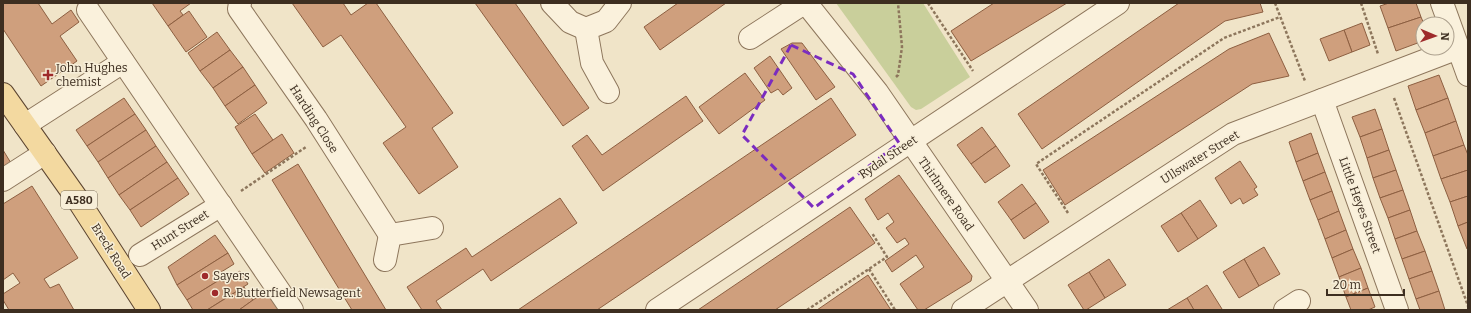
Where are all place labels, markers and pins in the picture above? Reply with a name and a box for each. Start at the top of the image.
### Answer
place label: John Hughes chemist [55,61,128,89]
marker: John Hughes chemist [43,70,53,80]
place label: Sayers [213,269,250,283]
marker: Sayers [200,271,210,281]
place label: R. Butterfield Newsagent [223,286,361,300]
marker: R. Butterfield Newsagent [210,288,220,298]

